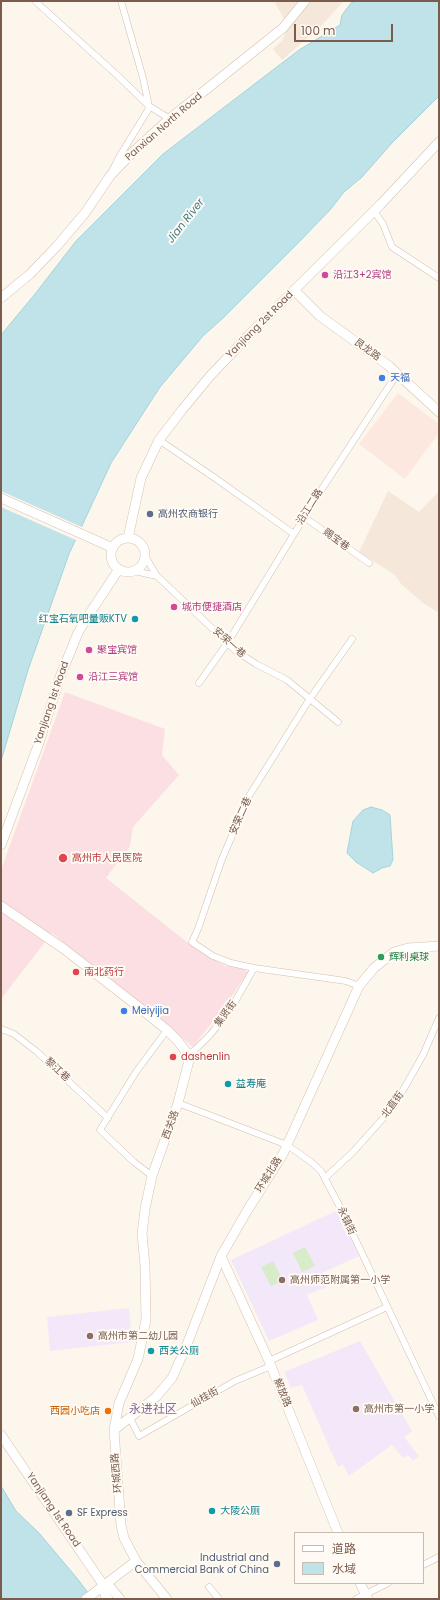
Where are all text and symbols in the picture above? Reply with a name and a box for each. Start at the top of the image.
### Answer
scale bar [296,16,395,42]
text: 100 m [301,22,335,39]
street label: Panxian North Road [123,90,205,164]
water label: Jian River [165,196,207,246]
place label: 沿江3+2宾馆 [333,269,391,281]
marker: 沿江3+2宾馆 [320,270,330,280]
street label: Yanjiang 2st Road [224,289,296,361]
street label: 艮龙路 [351,336,383,364]
place label: 天福 [390,372,410,384]
marker: 天福 [377,373,387,383]
street label: 沿江二路 [294,487,326,527]
place label: 高州农商银行 [158,508,218,520]
marker: 高州农商银行 [145,509,155,519]
street label: 赐宝巷 [320,526,352,554]
place label: 城市便捷酒店 [182,601,242,613]
marker: 城市便捷酒店 [169,602,179,612]
place label: 红宝石氧吧量贩KTV [39,613,127,625]
marker: 红宝石氧吧量贩KTV [130,614,140,624]
street label: 安荣一巷 [210,625,248,661]
place label: 聚宝宾馆 [97,644,137,656]
marker: 聚宝宾馆 [84,645,94,655]
street label: Yanjiang 1st Road [32,660,72,746]
place label: 沿江三宾馆 [88,671,138,683]
marker: 沿江三宾馆 [75,672,85,682]
street label: 安荣二巷 [227,795,255,837]
marker: 高州市人民医院 [57,852,69,864]
place label: 高州市人民医院 [72,852,142,864]
place label: 辉利桌球 [389,951,429,963]
marker: 辉利桌球 [376,952,386,962]
place label: 南北药行 [84,966,124,978]
marker: 南北药行 [71,967,81,977]
street label: 集贤街 [212,998,240,1030]
place label: Meiyijia [132,1005,169,1017]
marker: Meiyijia [119,1006,129,1016]
place label: dashenlin [181,1051,230,1063]
marker: dashenlin [168,1052,178,1062]
street label: 黎江巷 [42,1056,72,1084]
place label: 益寿庵 [236,1078,266,1090]
marker: 益寿庵 [223,1079,233,1089]
street label: 北直街 [379,1089,407,1121]
street label: 西关路 [160,1109,182,1141]
street label: 环城北路 [253,1155,285,1195]
street label: 永镇街 [334,1205,358,1237]
place label: 高州师范附属第一小学 [290,1274,390,1286]
marker: 高州师范附属第一小学 [277,1275,287,1285]
place label: 高州市第二幼儿园 [98,1330,178,1342]
marker: 高州市第二幼儿园 [85,1331,95,1341]
place label: 西关公厕 [159,1345,199,1357]
marker: 西关公厕 [146,1346,156,1356]
street label: 解放路 [271,1377,293,1409]
street label: 仙桂街 [189,1385,221,1411]
district label: 永进社区 [129,1403,177,1417]
place label: 高州市第一小学 [364,1403,434,1415]
marker: 高州市第一小学 [351,1404,361,1414]
place label: 西园小吃店 [50,1405,100,1417]
marker: 西园小吃店 [103,1406,113,1416]
street label: 环城西路 [109,1453,125,1493]
street label: Yanjiang 1st Road [24,1470,82,1550]
place label: 大陵公厕 [220,1505,260,1517]
marker: 大陵公厕 [207,1506,217,1516]
place label: SF Express [77,1507,128,1519]
marker: SF Express [64,1508,74,1518]
legend [294,1532,424,1584]
text: 道路 [332,1540,356,1557]
place label: Industrial and Commercial Bank of China [135,1552,269,1576]
marker: Industrial and Commercial Bank of China [272,1559,282,1569]
text: 水域 [332,1560,356,1577]

